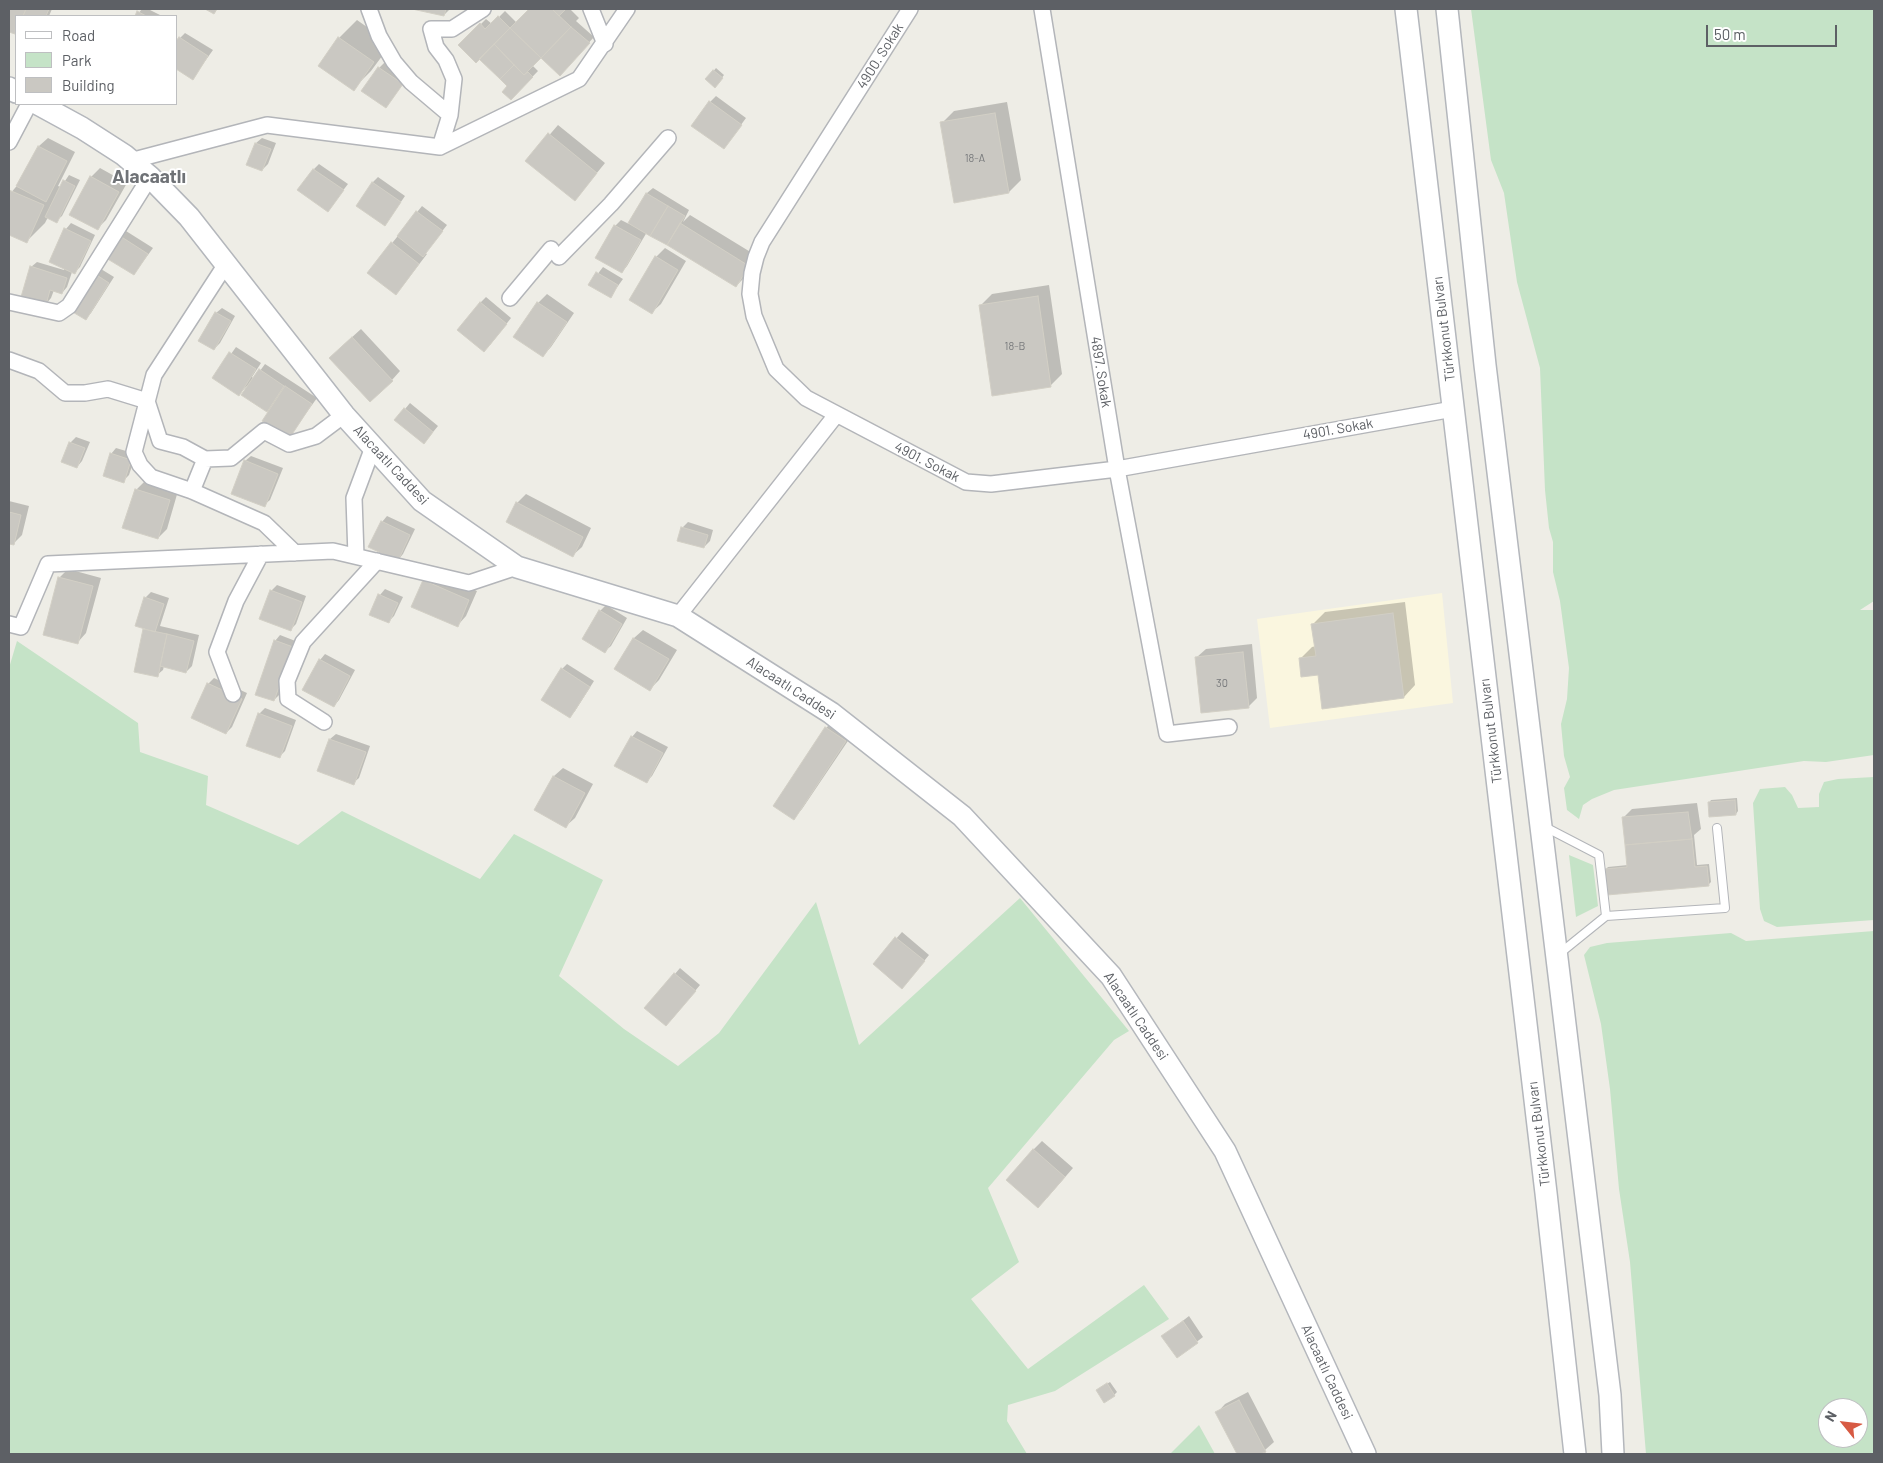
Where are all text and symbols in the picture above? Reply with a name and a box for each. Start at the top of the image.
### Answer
legend [15,15,178,105]
scale bar [1708,15,1839,47]
street label: 4900. Sokak [853,20,907,92]
text: 50 m [1714,25,1746,43]
text: Road [62,26,95,44]
text: Park [62,51,91,69]
text: Building [62,76,115,94]
house number: 18-A [965,151,985,165]
district label: Alacaatlı [112,166,186,188]
street label: Türkkonut Bulvarı [1429,276,1459,382]
street label: 4897. Sokak [1087,335,1115,409]
house number: 18-B [1005,339,1025,353]
street label: 4901. Sokak [1302,415,1374,443]
street label: Alacaatlı Caddesi [350,422,432,508]
street label: 4901. Sokak [892,438,962,486]
street label: Alacaatlı Caddesi [743,653,839,723]
house number: 30 [1216,676,1228,690]
street label: Türkkonut Bulvarı [1476,678,1506,784]
street label: Alacaatlı Caddesi [1100,969,1172,1063]
street label: Türkkonut Bulvarı [1524,1081,1554,1187]
street label: Alacaatlı Caddesi [1298,1322,1356,1422]
north arrow [1818,1398,1868,1448]
text: N [1821,1408,1840,1424]

